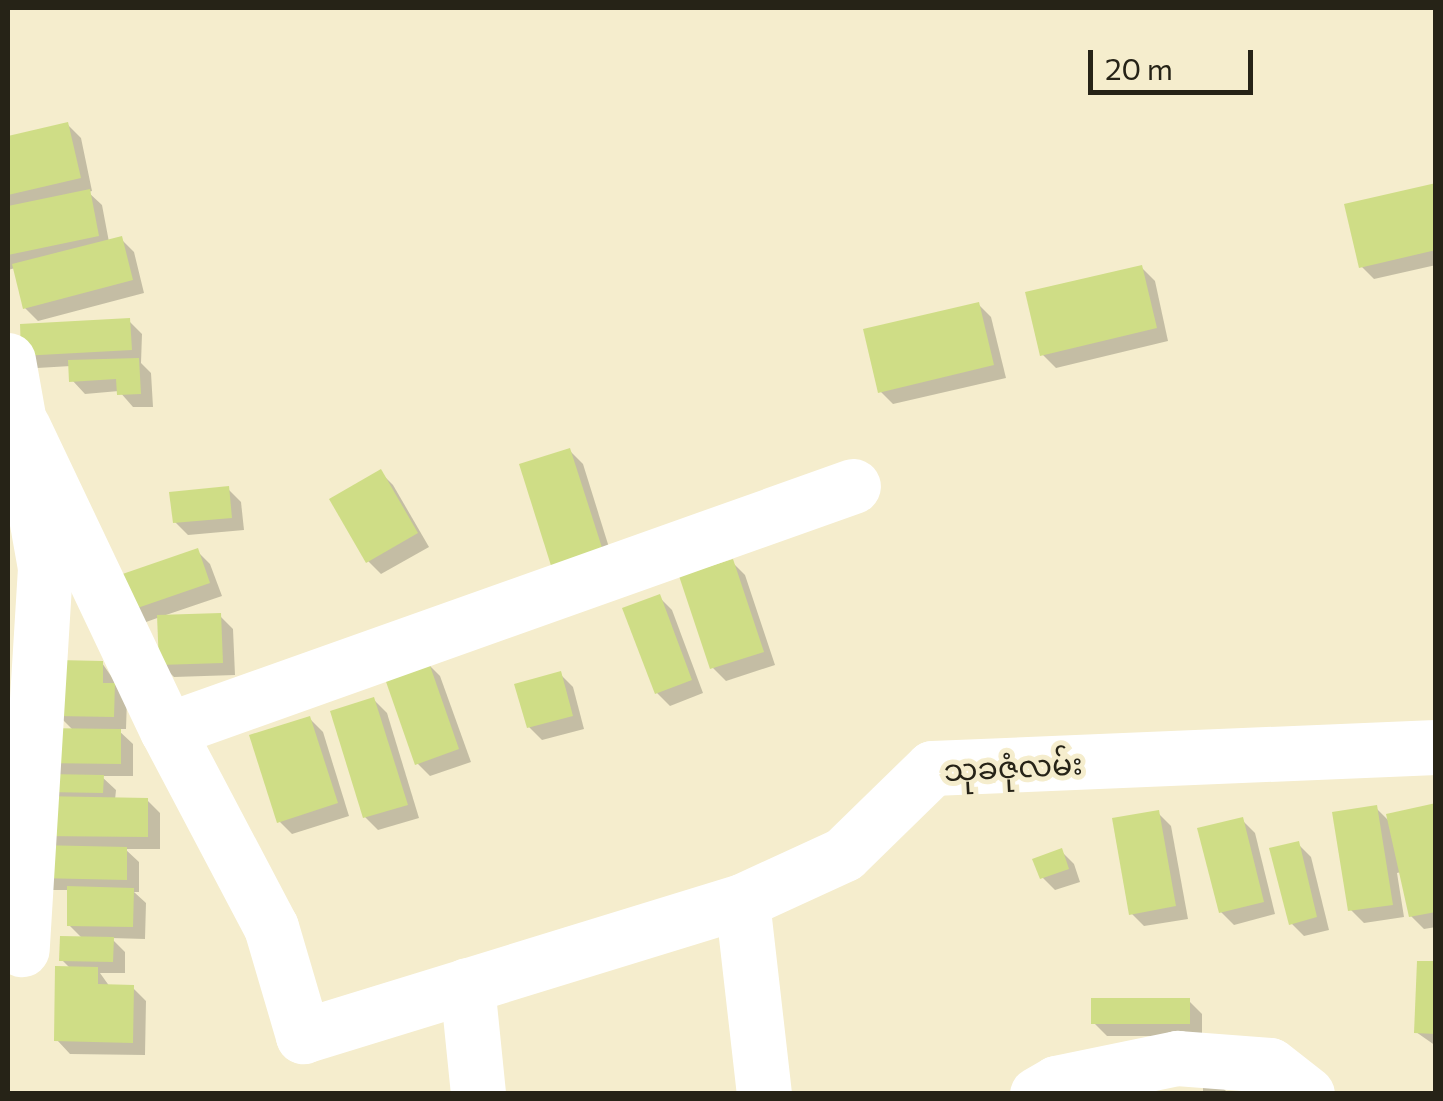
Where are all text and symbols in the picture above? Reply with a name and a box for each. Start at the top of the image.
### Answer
scale bar [1093,30,1258,92]
text: 20 m [1105,49,1173,86]
street label: သုခဇုံလမ်း [943,744,1083,788]

